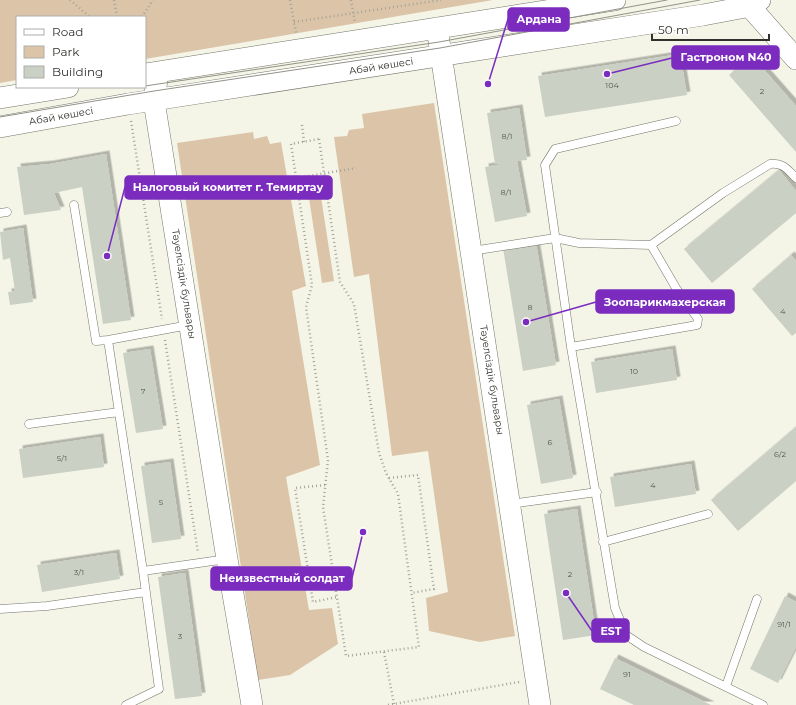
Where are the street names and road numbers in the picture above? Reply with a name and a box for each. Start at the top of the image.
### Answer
street label: Абай көшесі [348,54,414,78]
street label: Абай көшесі [28,104,94,128]
street label: Тәуелсіздік бульвары [169,228,199,340]
street label: Тәуелсіздік бульвары [477,324,507,436]

